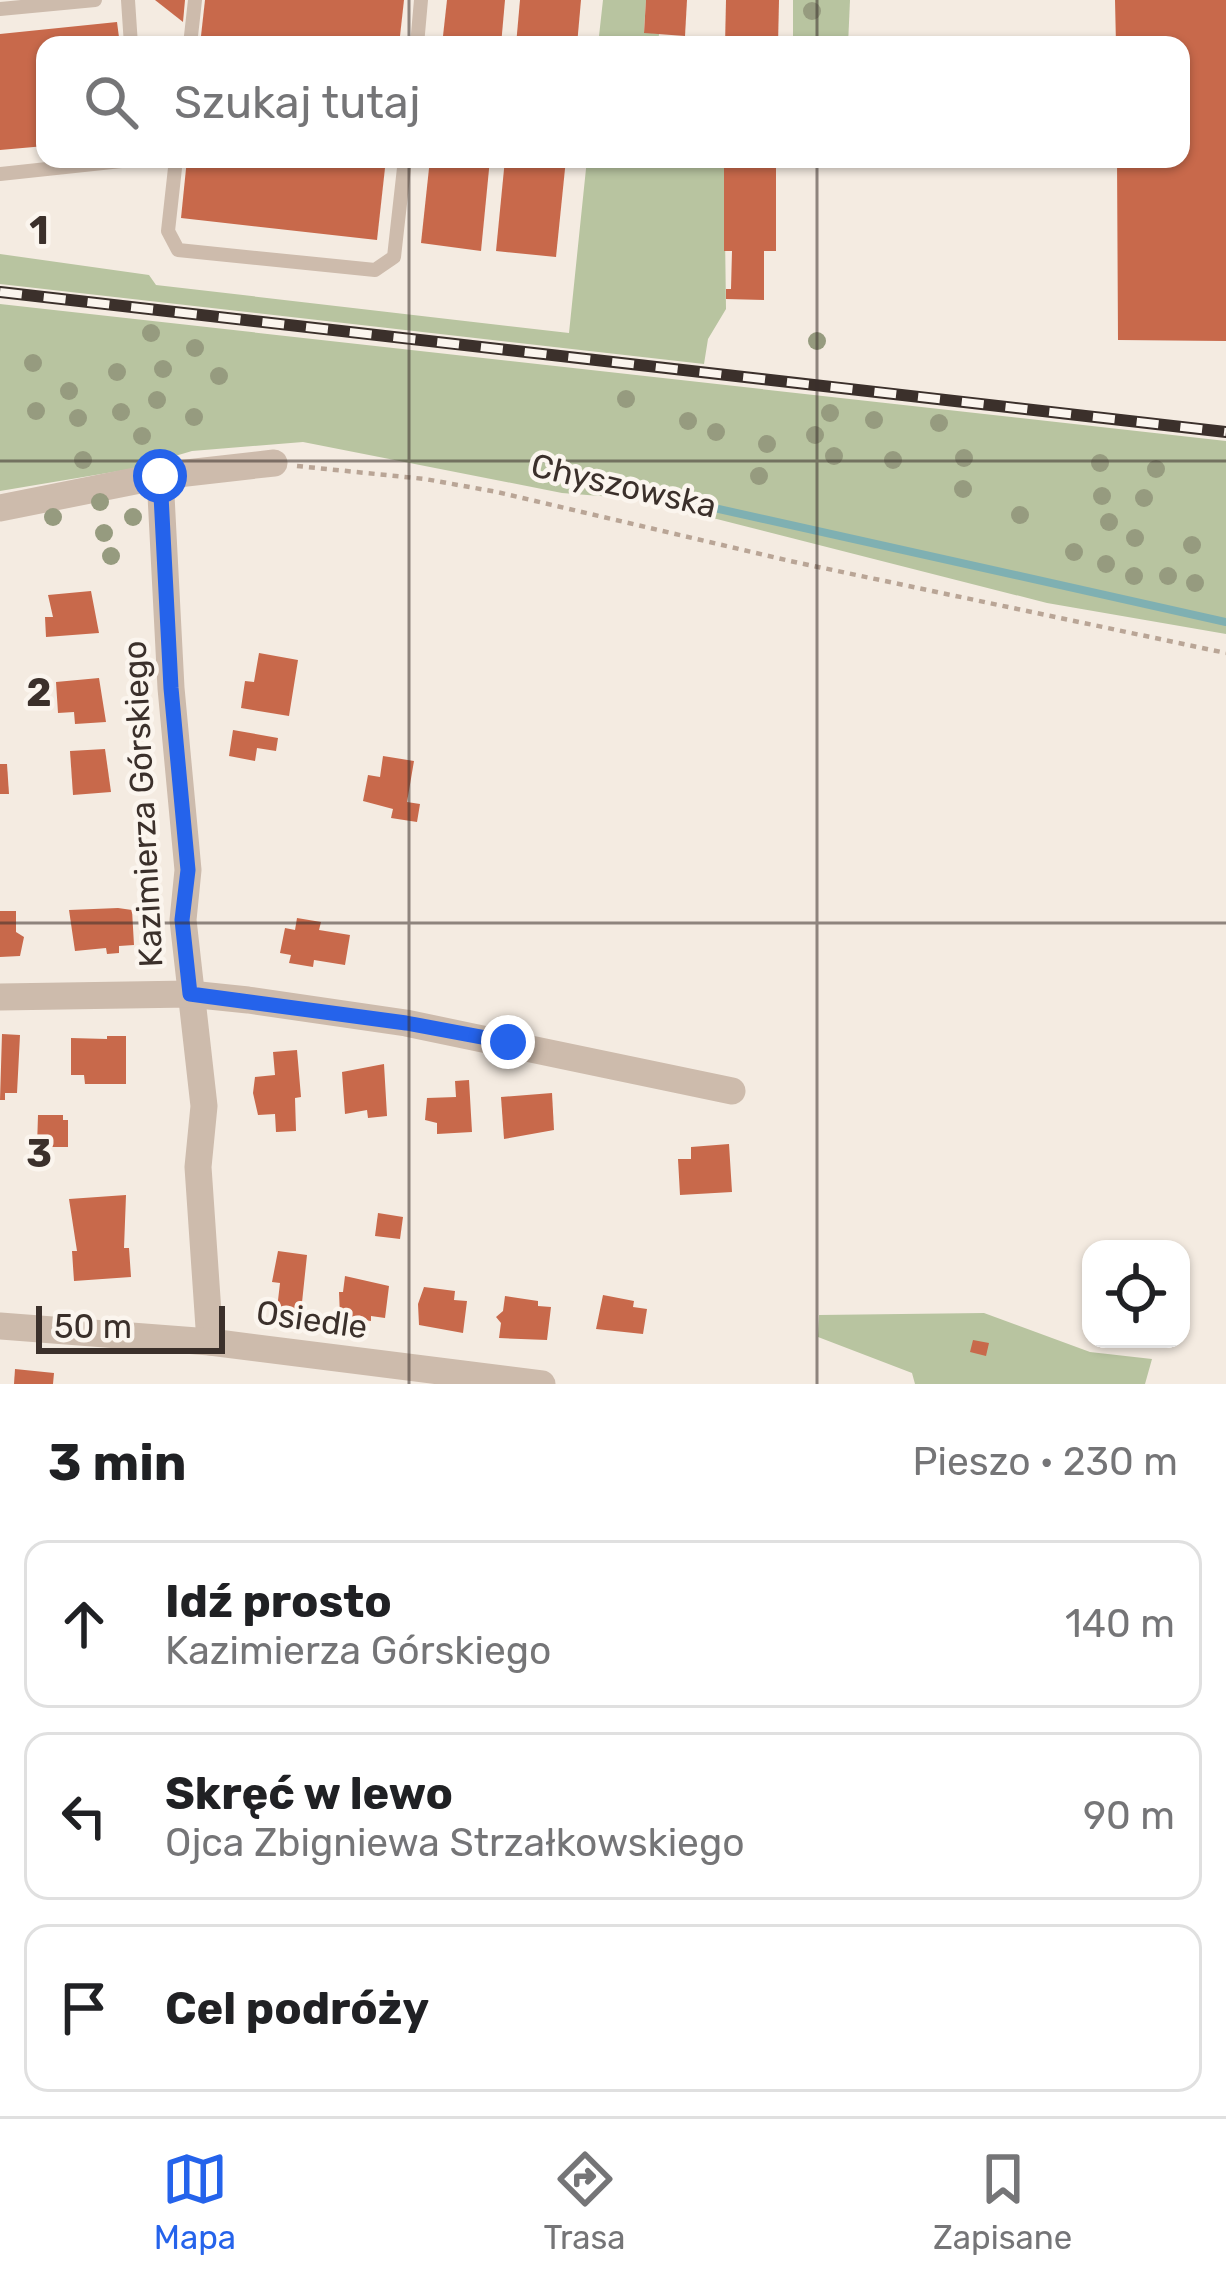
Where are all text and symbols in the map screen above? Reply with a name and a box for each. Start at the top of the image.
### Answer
search box [36,36,1190,168]
icon: search [78,69,144,135]
text: Szukaj tutaj [174,76,421,129]
text: 1 [29,208,49,254]
street label: Chyszowska [527,445,720,526]
route start [133,449,187,503]
street label: Kazimierza Górskiego [114,640,171,968]
text: 2 [26,670,52,716]
route end [481,1015,535,1069]
text: 3 [26,1131,52,1177]
map controls [1082,1240,1190,1348]
button: locate [1082,1240,1190,1348]
street label: Osiedle [254,1292,370,1347]
scale bar [36,1300,225,1353]
text: 50 m [54,1307,132,1346]
text: 3 min [48,1432,187,1493]
text: Pieszo · 230 m [913,1439,1178,1485]
text: Idź prosto [165,1575,392,1628]
icon: ahead [51,1591,117,1657]
text: 140 m [1065,1601,1175,1647]
text: Kazimierza Górskiego [165,1628,551,1674]
text: Skręć w lewo [165,1767,453,1820]
icon: left [51,1783,117,1849]
text: 90 m [1083,1793,1175,1839]
text: Ojca Zbigniewa Strzałkowskiego [165,1820,745,1866]
icon: arrive [51,1975,117,2041]
text: Cel podróży [165,1982,429,2035]
tab: Mapa [154,2146,236,2257]
tab: Trasa [544,2146,626,2257]
tab: Zapisane [933,2146,1072,2257]

